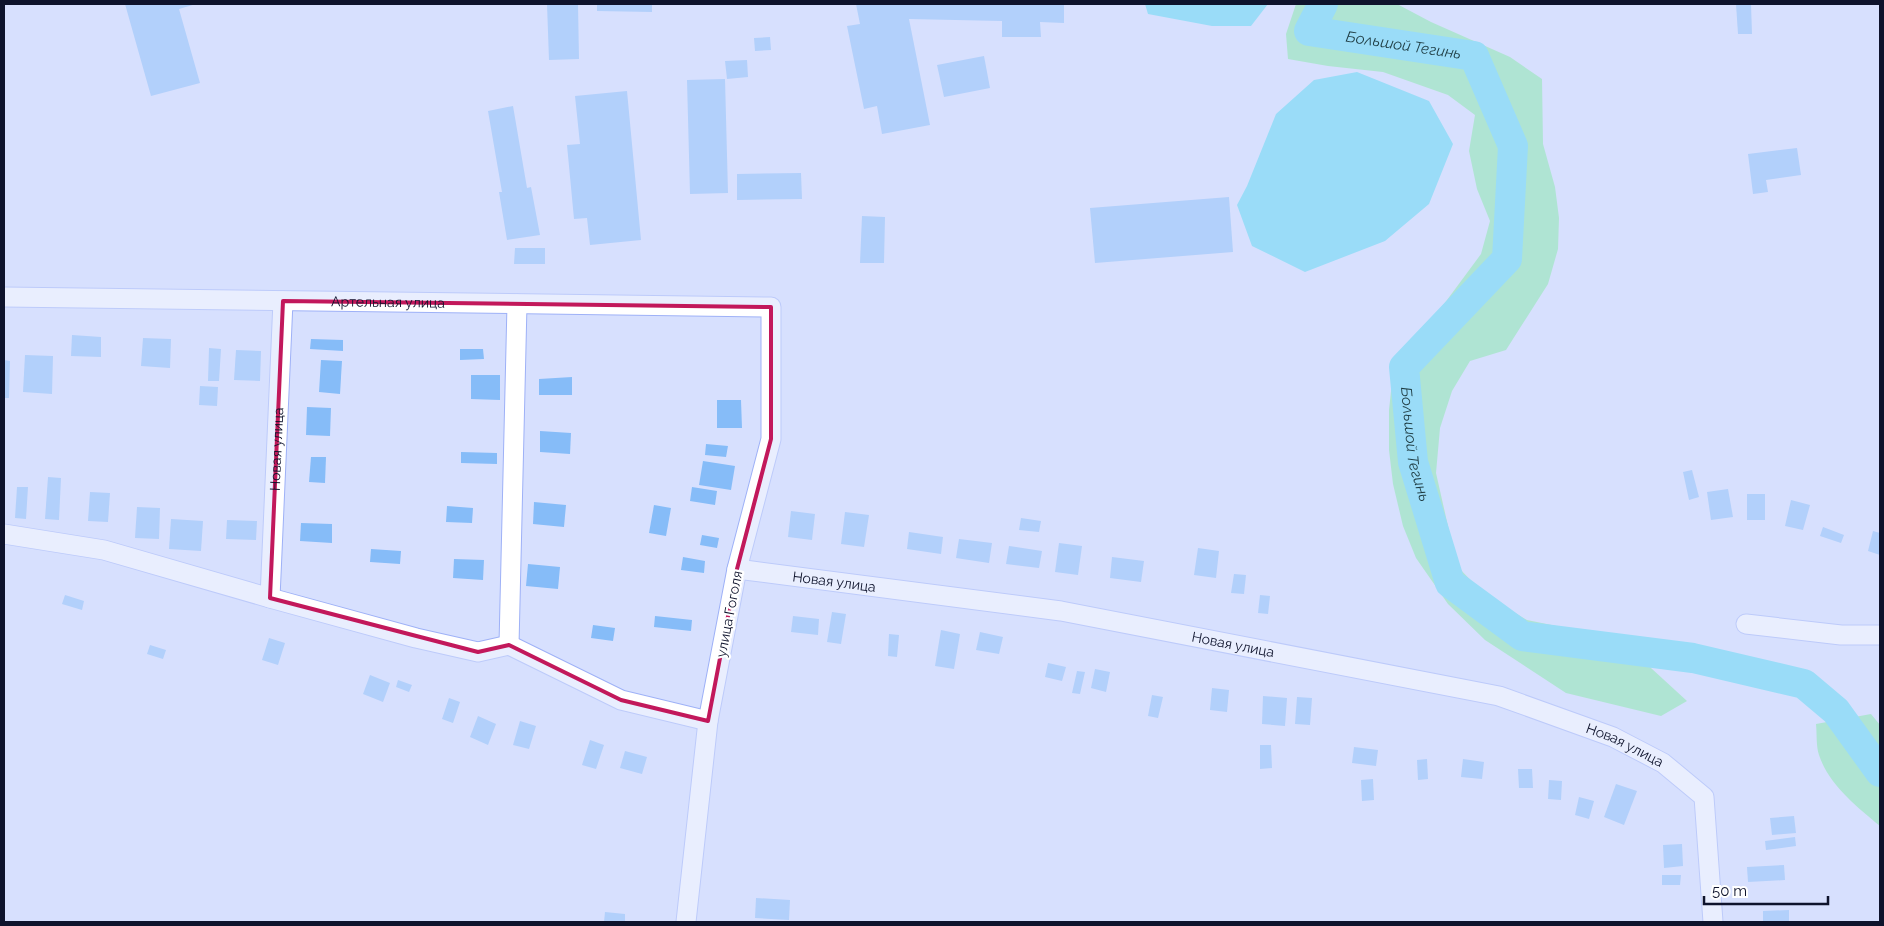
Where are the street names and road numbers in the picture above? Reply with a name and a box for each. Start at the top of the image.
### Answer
street label: Артельная улица [331,293,445,311]
street label: Новая улица [267,407,286,491]
street label: Новая улица [792,568,877,595]
street label: улица Гоголя [713,569,745,659]
street label: Новая улица [1190,629,1276,660]
street label: Новая улица [1584,720,1666,770]

